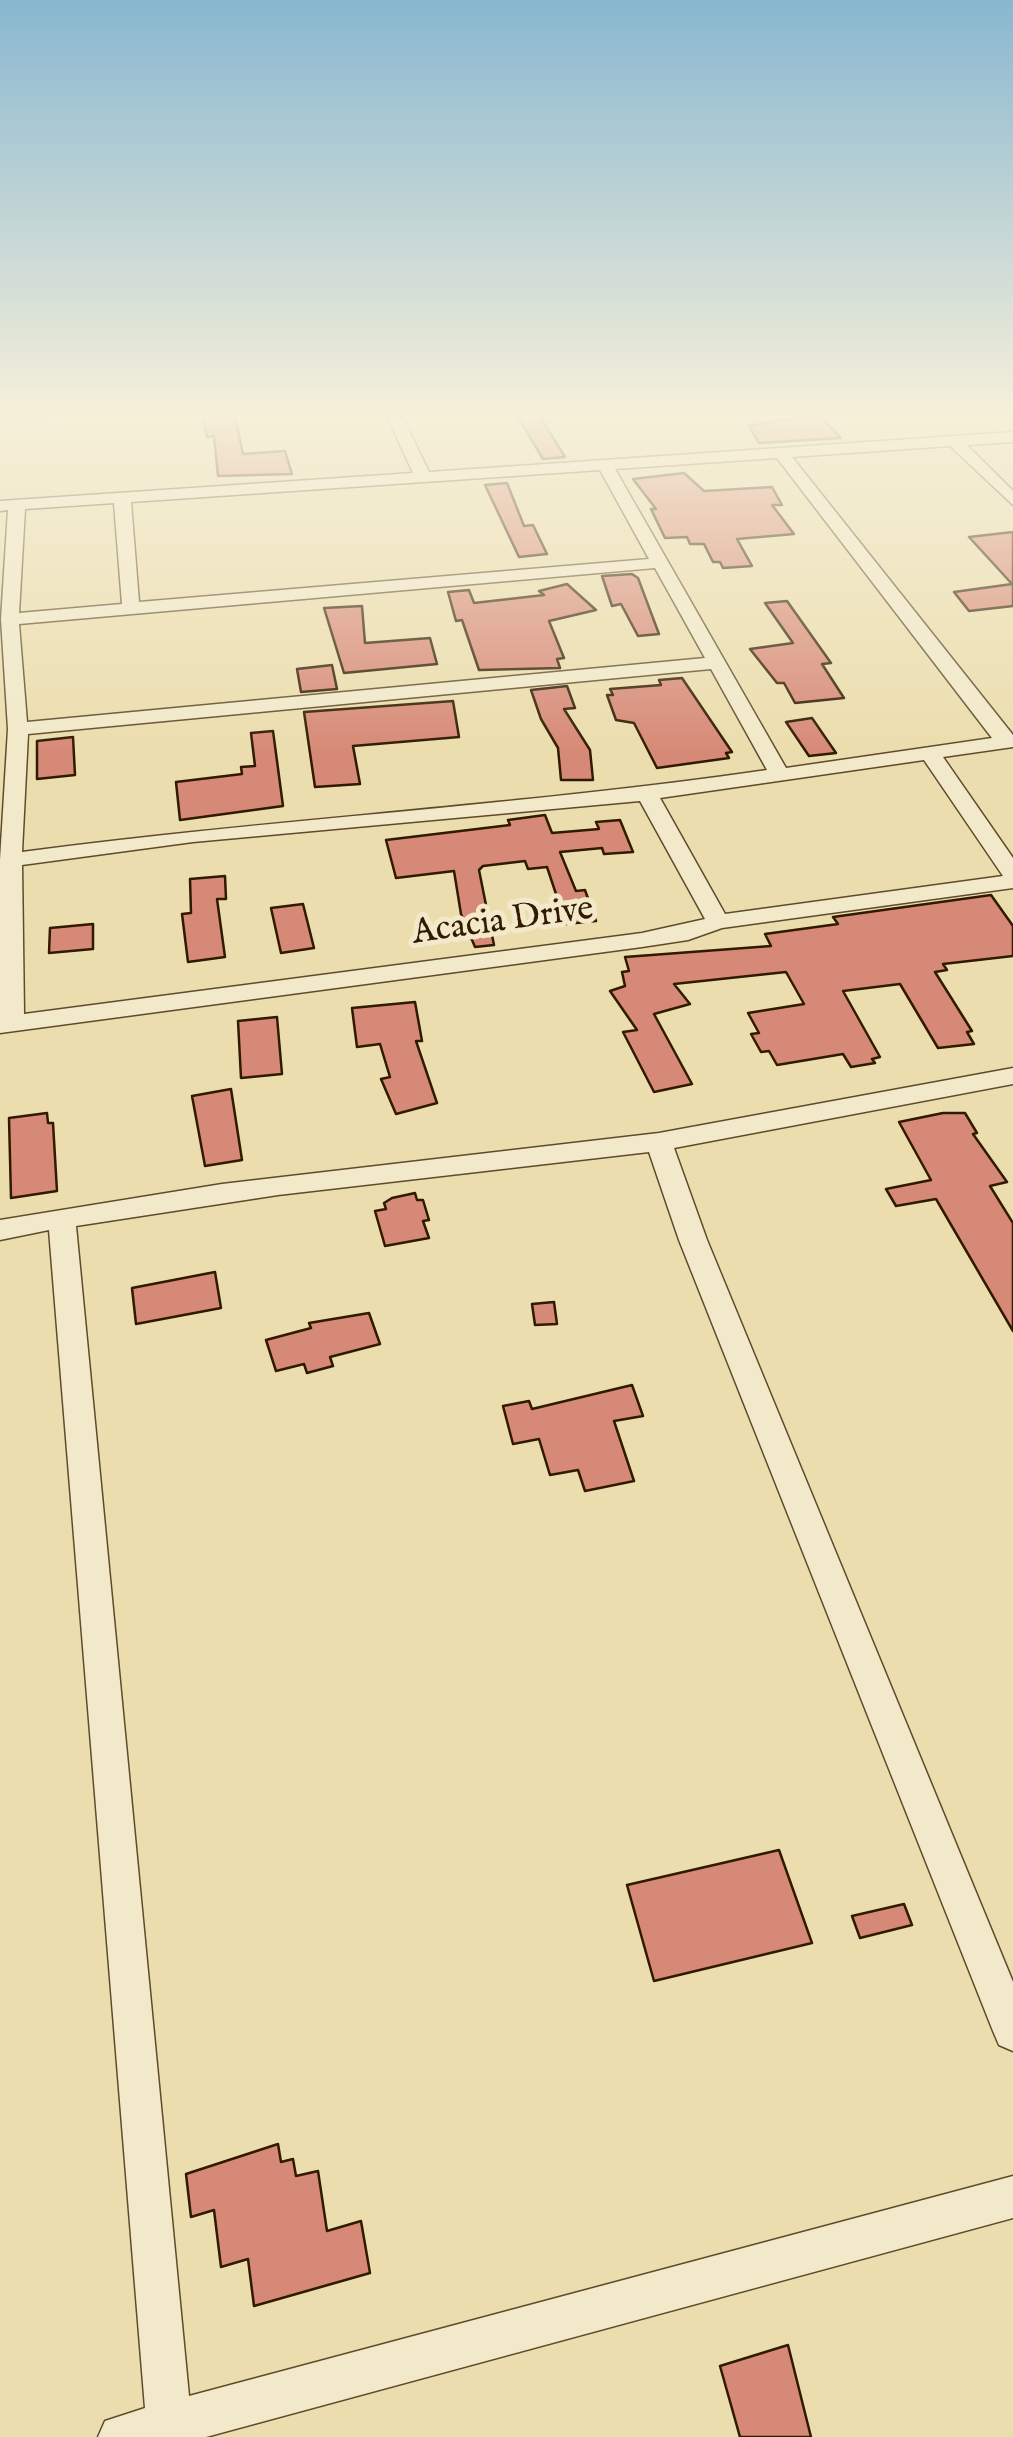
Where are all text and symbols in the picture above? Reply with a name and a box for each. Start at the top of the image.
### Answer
street label: Acacia Drive [410,890,596,956]

